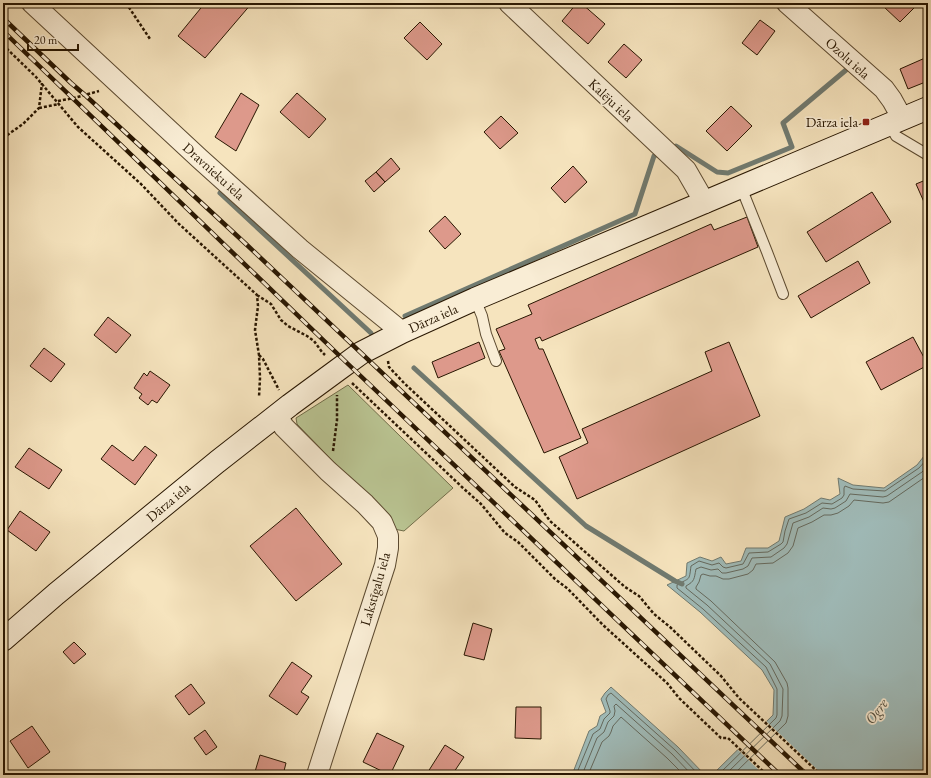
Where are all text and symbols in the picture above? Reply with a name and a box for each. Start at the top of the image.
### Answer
scale bar [28,26,78,52]
text: 20 m [34,32,58,48]
street label: Ozolu iela [822,33,874,83]
street label: Kalēju iela [585,75,638,126]
place label: Dārza iela [806,113,858,131]
marker: Dārza iela [861,117,871,127]
street label: Dravnieku iela [179,138,249,204]
street label: Dārza iela [405,299,461,337]
street label: Dārza iela [142,478,194,526]
street label: Lakstīgalu iela [356,550,394,628]
water label: Ogre [860,694,892,728]

